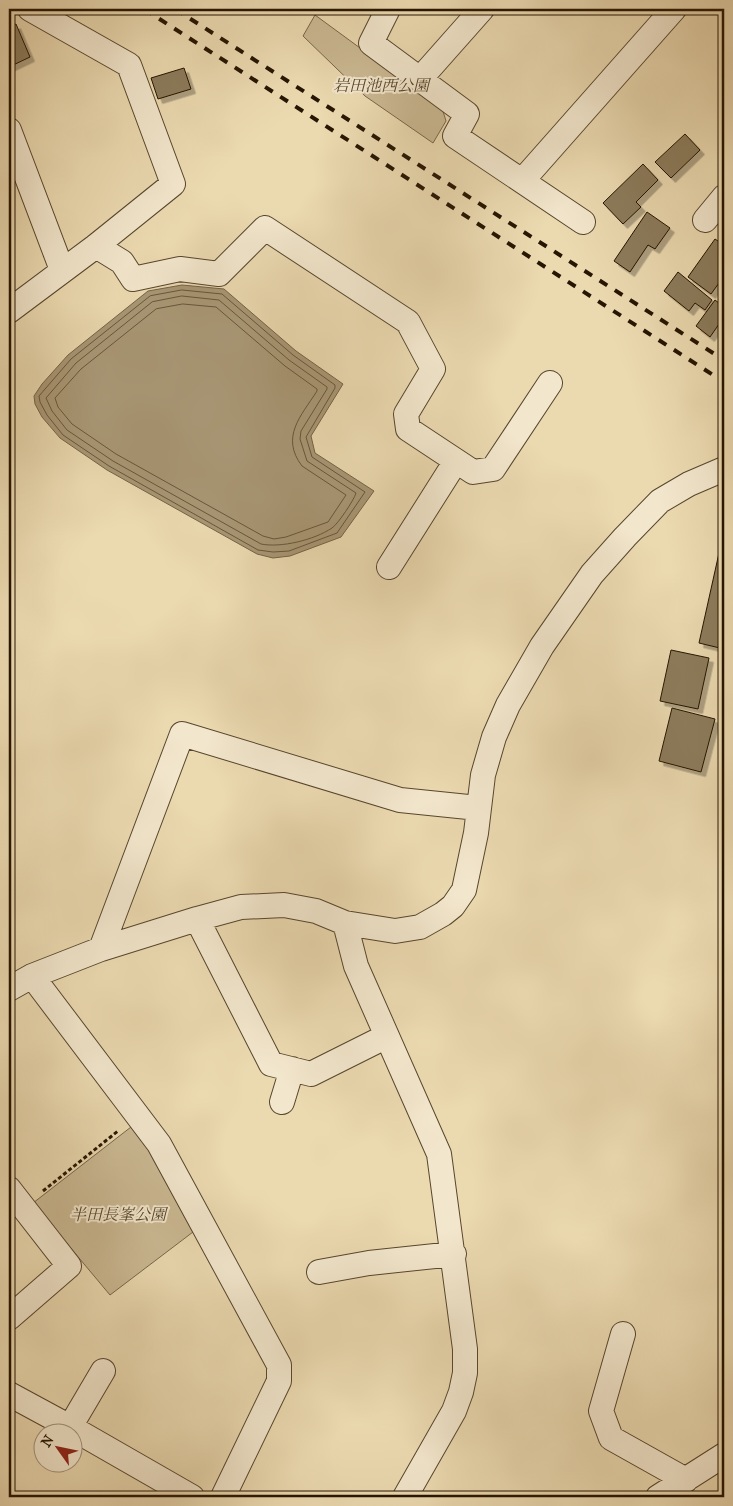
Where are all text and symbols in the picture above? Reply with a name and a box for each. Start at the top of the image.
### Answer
park label: 岩田池西公園 [333,76,432,95]
park label: 半田長峯公園 [70,1205,169,1224]
north arrow [32,1424,82,1474]
text: N [37,1432,58,1450]

